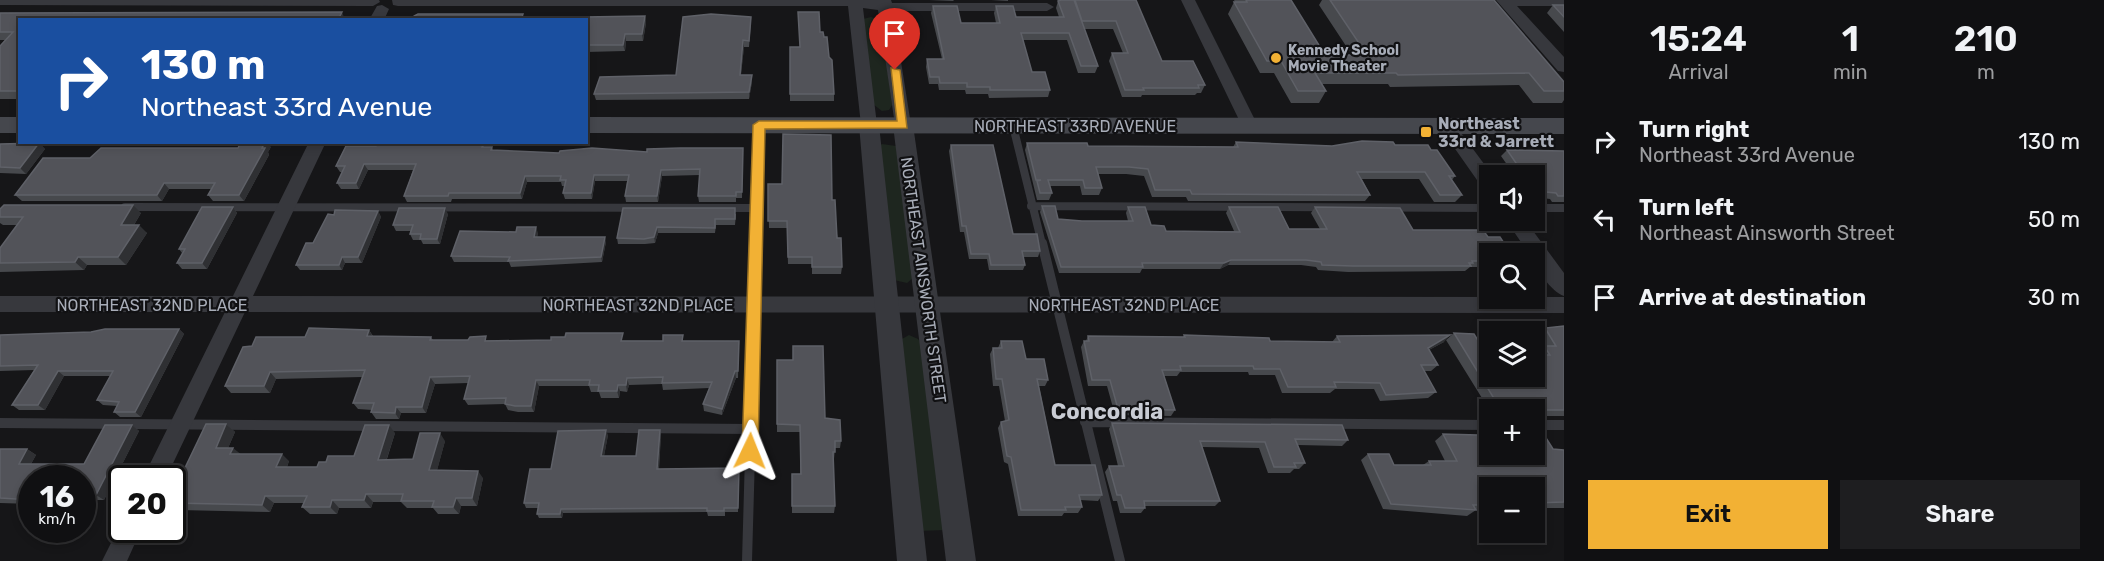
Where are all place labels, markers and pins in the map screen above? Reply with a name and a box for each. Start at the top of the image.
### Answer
pin [869,8,920,70]
place label: Kennedy School Movie Theater [1288,42,1399,75]
marker: Kennedy School Movie Theater [1269,51,1283,65]
place label: Northeast 33rd & Jarrett [1438,114,1555,151]
marker: Northeast 33rd & Jarrett [1419,125,1433,139]

